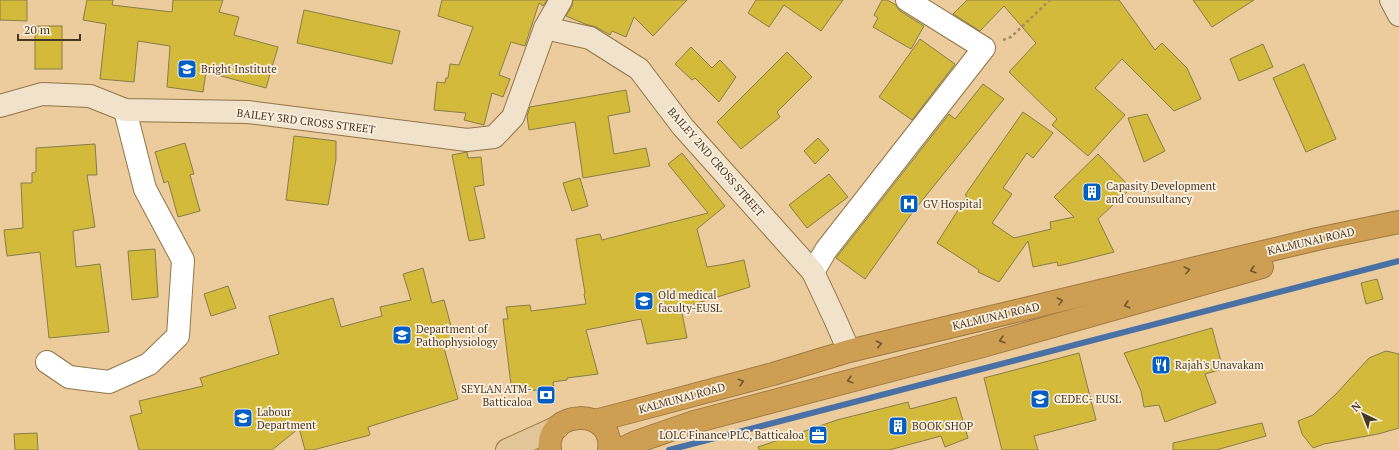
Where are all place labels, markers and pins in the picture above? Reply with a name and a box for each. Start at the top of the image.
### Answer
school or university icon: Bright Institute [176,58,198,80]
place label: Bright Institute [201,62,277,76]
place label: Capasity Development and counsultancy [1106,179,1216,206]
building icon: Capasity Development and counsultancy [1081,181,1103,203]
hospital icon: GV Hospital [898,193,920,215]
place label: GV Hospital [923,197,982,211]
place label: Old medical faculty-EUSL [658,288,722,315]
school or university icon: Old medical faculty-EUSL [633,290,655,312]
place label: Department of Pathophysiology [416,322,498,349]
school or university icon: Department of Pathophysiology [391,324,413,346]
restaurant icon: Rajah's Unavakam [1150,354,1172,376]
place label: Rajah's Unavakam [1175,358,1264,372]
place label: SEYLAN ATM- Batticaloa [461,382,532,409]
bank icon: SEYLAN ATM- Batticaloa [535,384,557,406]
school or university icon: CEDEC- EUSL [1029,388,1051,410]
place label: CEDEC- EUSL [1054,392,1121,406]
place label: Labour Department [257,405,316,432]
school or university icon: Labour Department [232,407,254,429]
building icon: BOOK SHOP [887,415,909,437]
place label: BOOK SHOP [912,419,974,433]
office icon: LOLC Finance PLC, Batticaloa [807,424,829,446]
place label: LOLC Finance PLC, Batticaloa [659,428,804,442]

